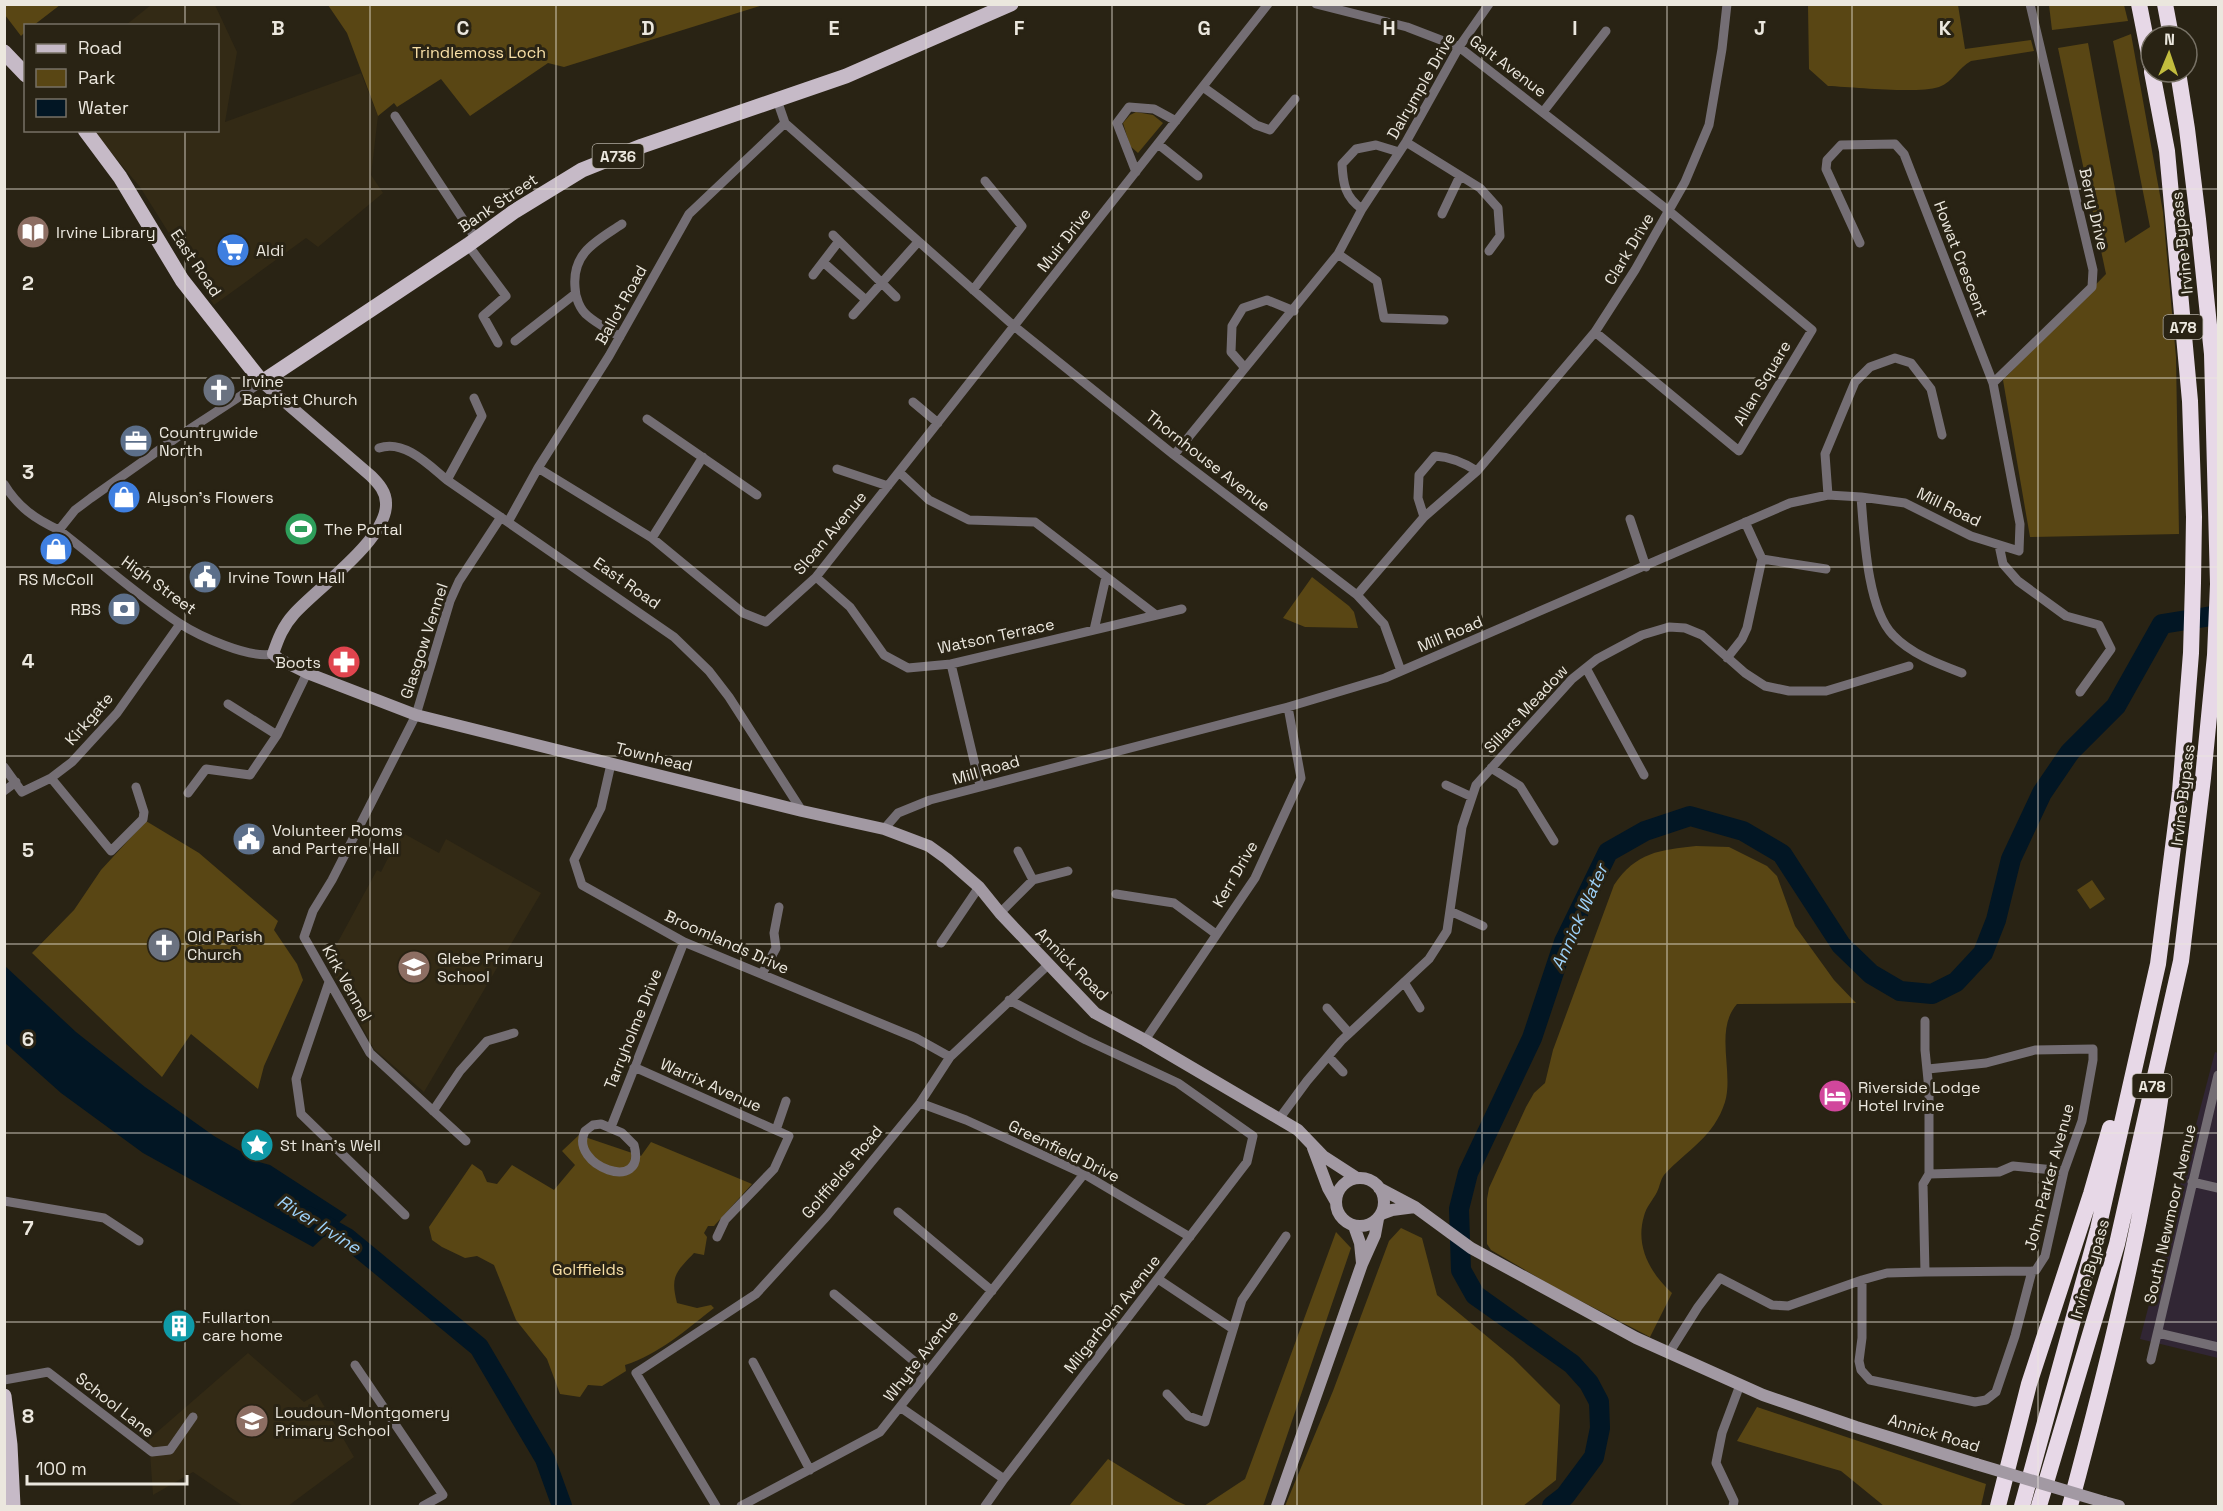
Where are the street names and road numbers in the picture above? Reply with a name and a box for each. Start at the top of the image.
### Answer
street label: Dalrymple Drive [1382,29,1460,143]
street label: Galt Avenue [1465,30,1551,102]
road number: A736 [592,144,644,168]
street label: Berry Drive [2074,166,2114,252]
street label: Bank Street [454,169,542,237]
street label: Irvine Bypass [2166,191,2198,295]
street label: Howat Crescent [1929,198,1993,320]
street label: Muir Drive [1032,204,1096,276]
street label: Clark Drive [1599,209,1659,289]
street label: East Road [166,225,226,301]
street label: Ballot Road [591,261,651,349]
road number: A78 [2164,315,2202,339]
street label: Allan Square [1728,337,1796,429]
street label: Thornhouse Avenue [1141,406,1275,516]
street label: Mill Road [1913,482,1985,532]
street label: Sloan Avenue [789,487,871,579]
street label: High Street [117,551,201,619]
street label: East Road [589,552,665,614]
street label: Glasgow Vennel [395,580,453,702]
street label: Mill Road [1414,611,1486,657]
street label: Watson Terrace [936,613,1056,659]
street label: Sillars Meadow [1479,660,1573,758]
street label: Kirkgate [60,688,118,750]
street label: Townhead [613,737,695,777]
street label: Irvine Bypass [2166,743,2200,847]
street label: Mill Road [950,750,1022,790]
street label: Kerr Drive [1208,837,1262,911]
street label: Broomlands Drive [662,905,792,979]
street label: Annick Road [1031,923,1113,1005]
street label: Kirk Vennel [317,941,377,1025]
street label: Tarryholme Drive [599,966,667,1092]
street label: Warrix Avenue [657,1053,765,1117]
road number: A78 [2132,1074,2172,1098]
street label: John Parker Avenue [2019,1101,2079,1253]
street label: Greenfield Drive [1005,1115,1123,1187]
street label: Golffields Road [797,1121,887,1223]
street label: South Newmoor Avenue [2139,1122,2201,1306]
street label: Irvine Bypass [2066,1217,2114,1321]
street label: Milgarholm Avenue [1059,1250,1165,1378]
street label: Whyte Avenue [879,1306,963,1406]
street label: School Lane [71,1368,159,1442]
street label: Annick Road [1885,1409,1983,1457]

